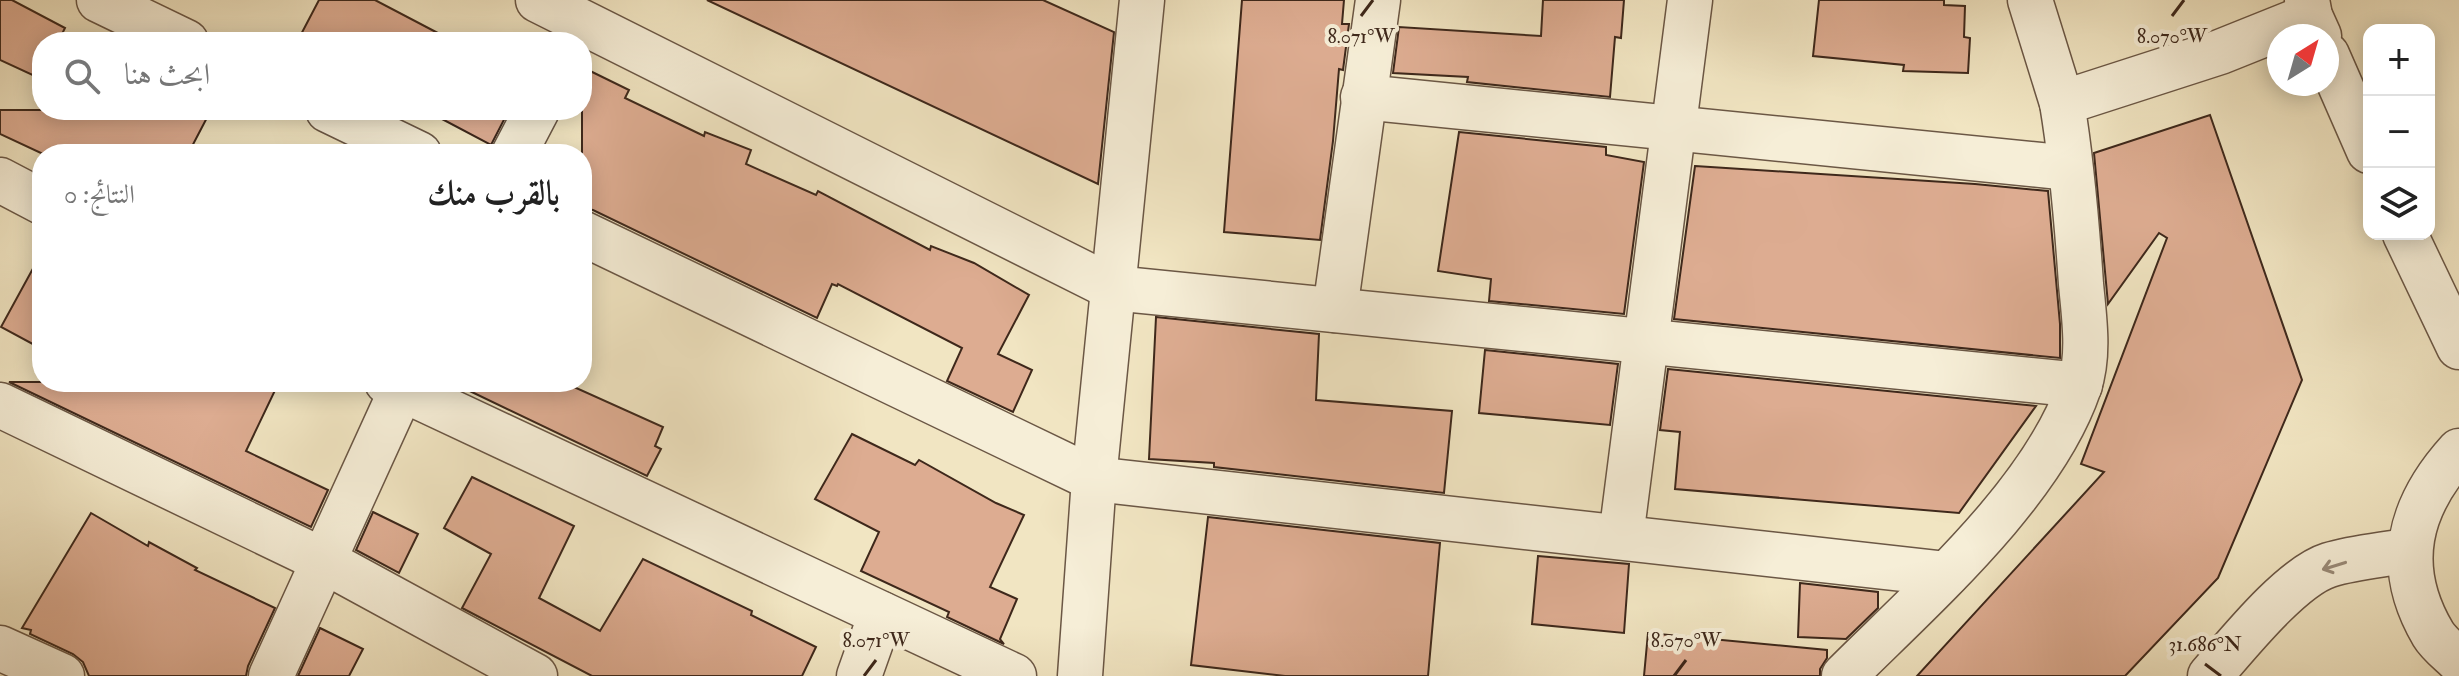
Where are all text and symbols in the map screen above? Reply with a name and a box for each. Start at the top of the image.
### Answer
text: 8.071°W [1327,24,1395,49]
text: 8.070°W [2137,24,2208,49]
north arrow [2267,24,2339,96]
map controls [2363,24,2435,240]
button: + [2363,24,2435,96]
search box [32,32,592,120]
icon: search [60,54,104,98]
text: ابحث هنا [124,56,210,93]
button: − [2363,96,2435,168]
button: layers [2363,168,2435,240]
text: بالقرب منك [427,172,560,215]
text: النتائج: 0 [64,179,135,211]
one-way arrow [2322,560,2347,574]
text: 8.071°W [842,628,910,653]
text: 8.070°W [1651,628,1722,653]
text: 31.686°N [2168,632,2242,657]

